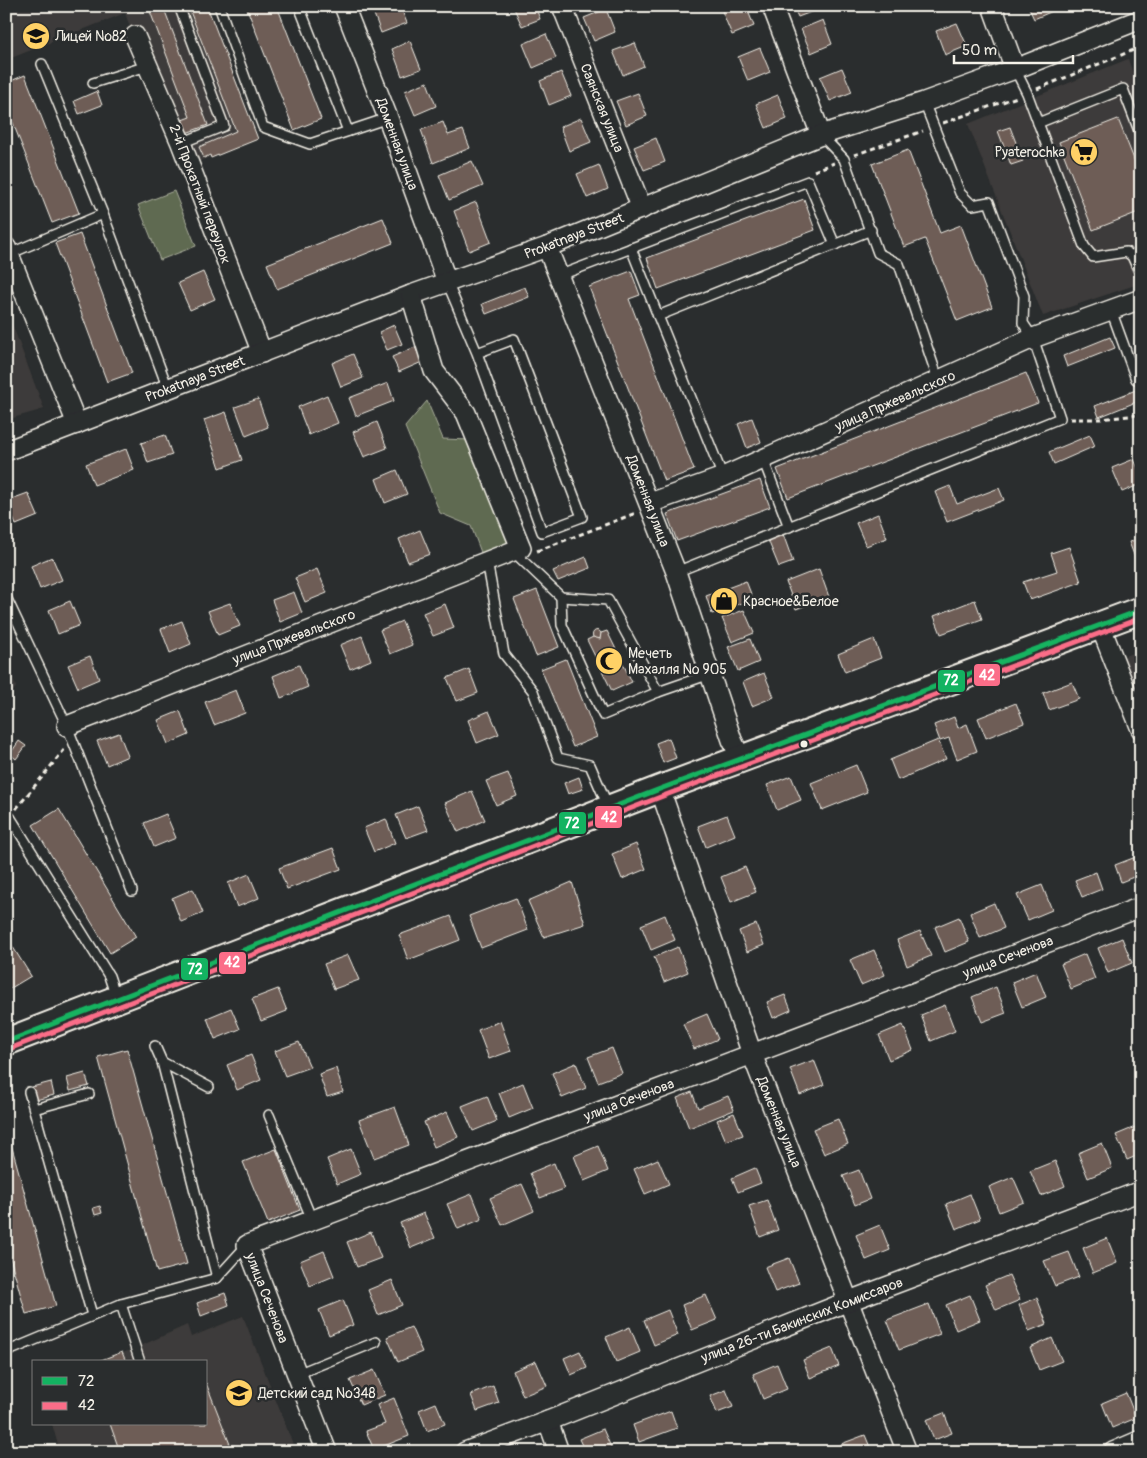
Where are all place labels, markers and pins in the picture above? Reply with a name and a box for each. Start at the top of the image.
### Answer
school or university icon: Лицей №82 [21,21,51,51]
place label: Лицей №82 [54,28,127,45]
supermarket icon: Pyaterochka [1069,137,1099,167]
place label: Pyaterochka [994,144,1065,161]
shop icon: Красное&Белое [709,586,739,616]
place label: Красное&Белое [743,593,839,610]
place label: Мечеть Махалля № 905 [628,645,727,678]
mosque icon: Мечеть Махалля № 905 [594,646,624,676]
unlabelled marker [799,739,809,749]
school or university icon: Детский сад №348 [224,1378,254,1408]
place label: Детский сад №348 [257,1385,376,1402]

